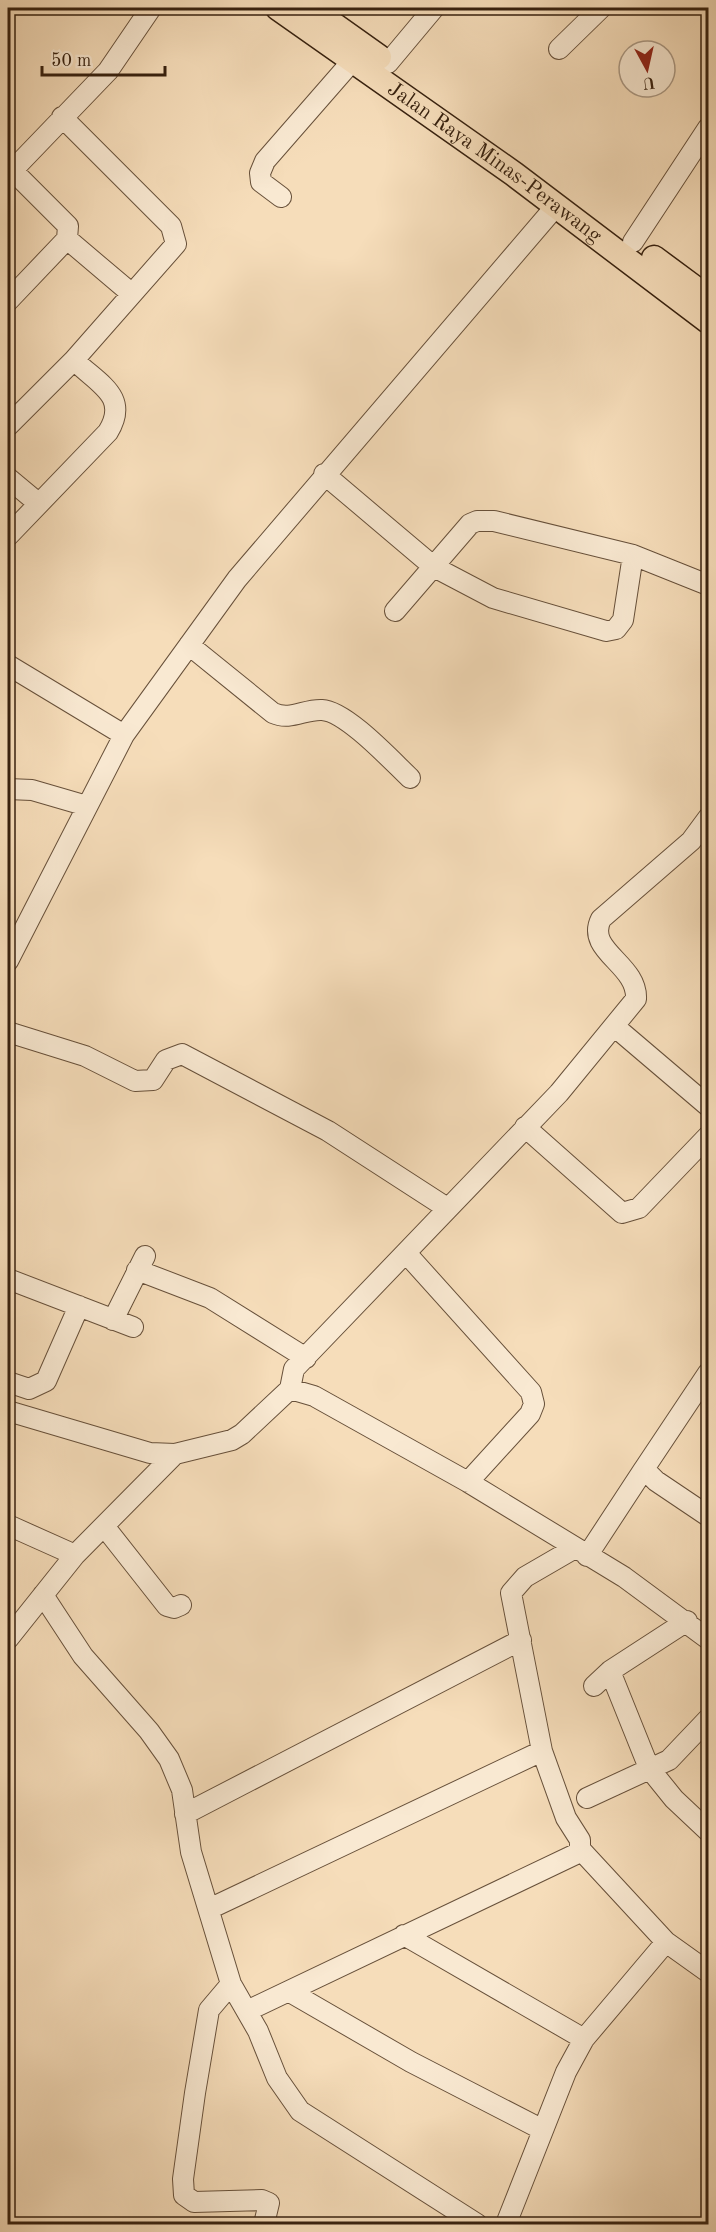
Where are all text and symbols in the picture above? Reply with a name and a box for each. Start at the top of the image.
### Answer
scale bar [42,39,165,77]
north arrow [617,39,677,99]
text: 50 m [51,52,91,70]
text: U [641,73,656,91]
street label: Jalan Raya Minas-Perawang [384,78,606,247]

